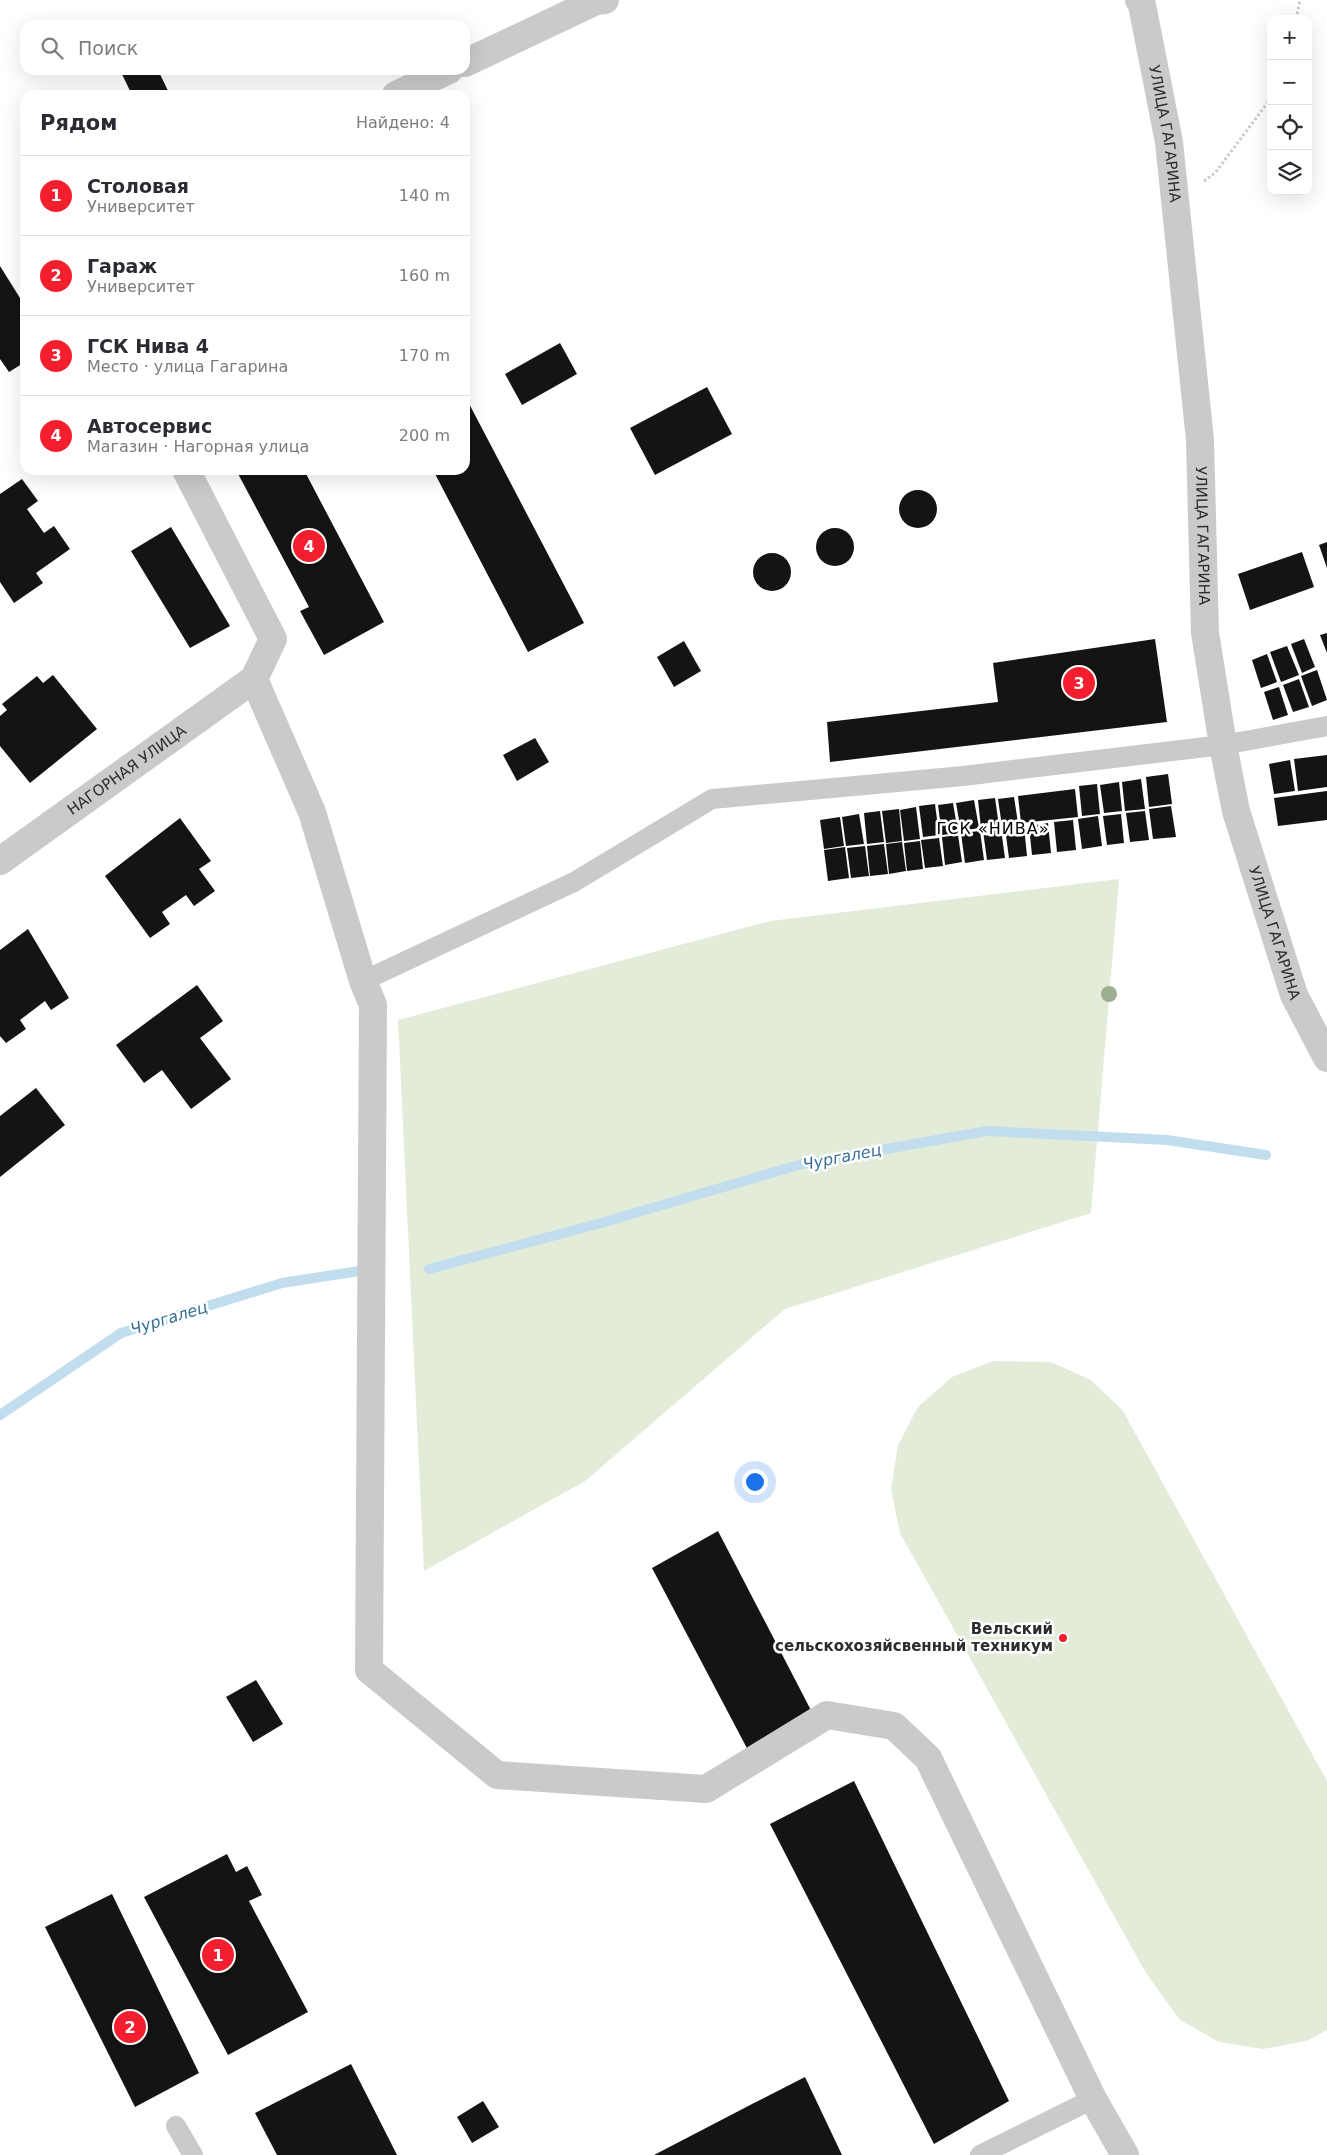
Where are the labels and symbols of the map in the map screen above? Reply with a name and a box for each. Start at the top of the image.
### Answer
street label: УЛИЦА ГАГАРИНА [1145,63,1184,204]
street label: УЛИЦА ГАГАРИНА [1192,466,1213,606]
pin: 4 [293,527,325,565]
pin: 3 [1063,664,1095,702]
street label: НАГОРНАЯ УЛИЦА [64,721,190,819]
district label: ГСК «НИВА» [937,819,1049,838]
street label: УЛИЦА ГАГАРИНА [1245,864,1304,1003]
water label: Чургалец [801,1140,883,1174]
water label: Чургалец [128,1297,210,1339]
your location [742,1469,768,1495]
place label: Вельский сельскохозяйсвенный техникум [775,1620,1053,1655]
marker: Вельский сельскохозяйсвенный техникум [1057,1632,1069,1644]
pin: 1 [202,1936,234,1974]
pin: 2 [114,2008,146,2046]

